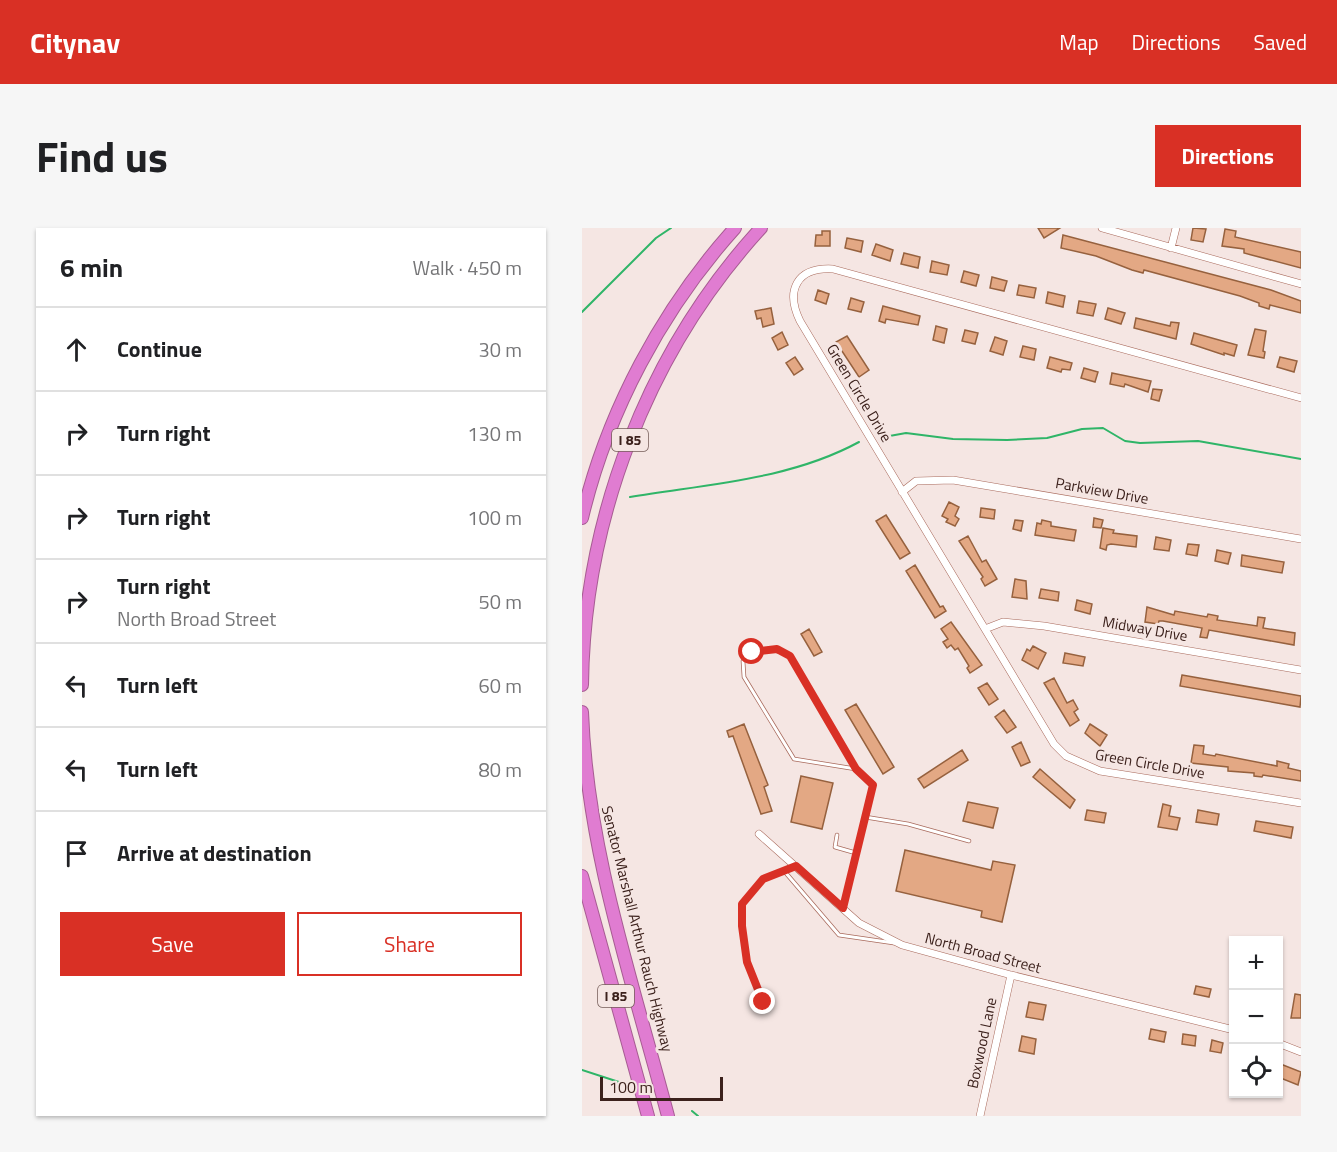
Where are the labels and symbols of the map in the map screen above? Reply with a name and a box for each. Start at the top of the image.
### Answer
street label: Green Circle Drive [821,339,898,446]
road number: I 85 [612,429,648,451]
street label: Parkview Drive [1054,471,1150,510]
street label: Midway Drive [1101,610,1189,647]
route start [738,638,764,664]
street label: Green Circle Drive [1093,743,1207,784]
street label: Senator Marshall Arthur Rauch Highway [596,803,679,1054]
street label: North Broad Street [922,926,1044,979]
road number: I 85 [598,985,634,1007]
route end [749,988,775,1014]
street label: Boxwood Lane [961,995,1002,1091]
scale bar [600,1074,723,1102]

